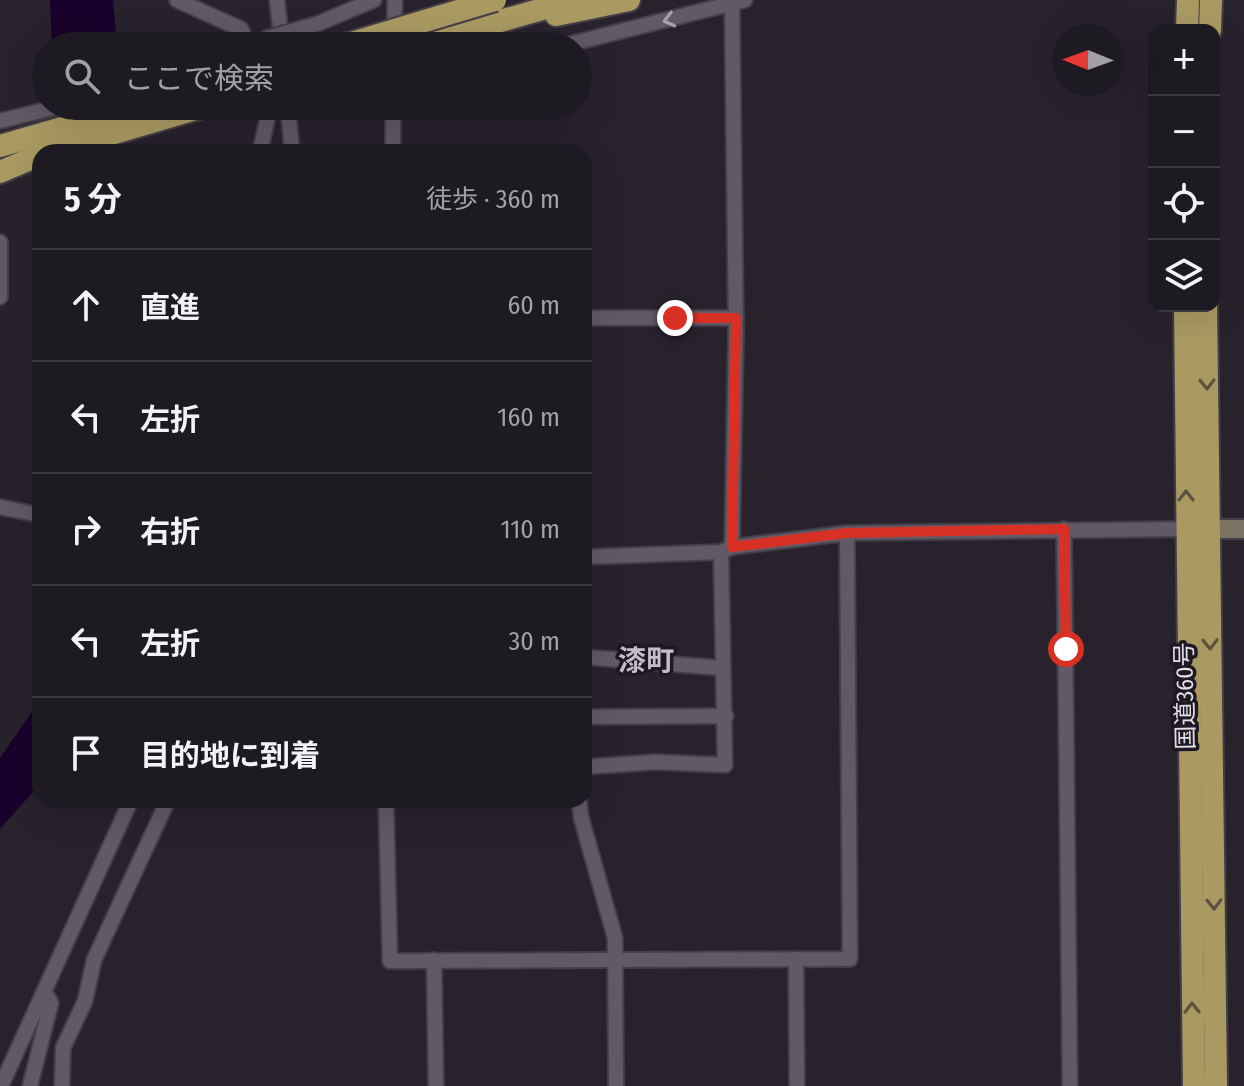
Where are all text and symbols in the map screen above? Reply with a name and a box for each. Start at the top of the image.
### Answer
one-way arrow [663,10,677,27]
north arrow [1052,24,1124,96]
map controls [1148,24,1220,312]
button: + [1148,24,1220,96]
search box [32,32,592,120]
icon: search [60,54,104,98]
text: ここで検索 [124,61,274,97]
button: − [1148,96,1220,168]
button: locate [1148,168,1220,240]
text: 5 分 [64,179,122,220]
text: 徒歩 · 360 m [426,184,560,215]
button: layers [1148,240,1220,312]
icon: ahead [64,283,108,327]
text: 直進 [140,290,200,326]
text: 60 m [507,290,560,321]
route end [657,300,693,336]
one-way arrow [1198,378,1216,391]
icon: left [64,395,108,439]
text: 左折 [140,402,200,438]
text: 160 m [497,402,560,433]
one-way arrow [1177,489,1195,502]
icon: right [64,507,108,551]
text: 右折 [140,514,200,550]
text: 110 m [500,514,560,545]
icon: left [64,619,108,663]
text: 左折 [140,626,200,662]
text: 30 m [509,626,560,657]
route start [1048,631,1084,667]
one-way arrow [1202,638,1219,651]
street label: 国道360号 [1170,642,1200,750]
district label: 漆町 [618,644,674,677]
icon: arrive [64,731,108,775]
text: 目的地に到着 [140,738,320,774]
one-way arrow [1205,898,1222,911]
one-way arrow [1184,1001,1201,1014]

